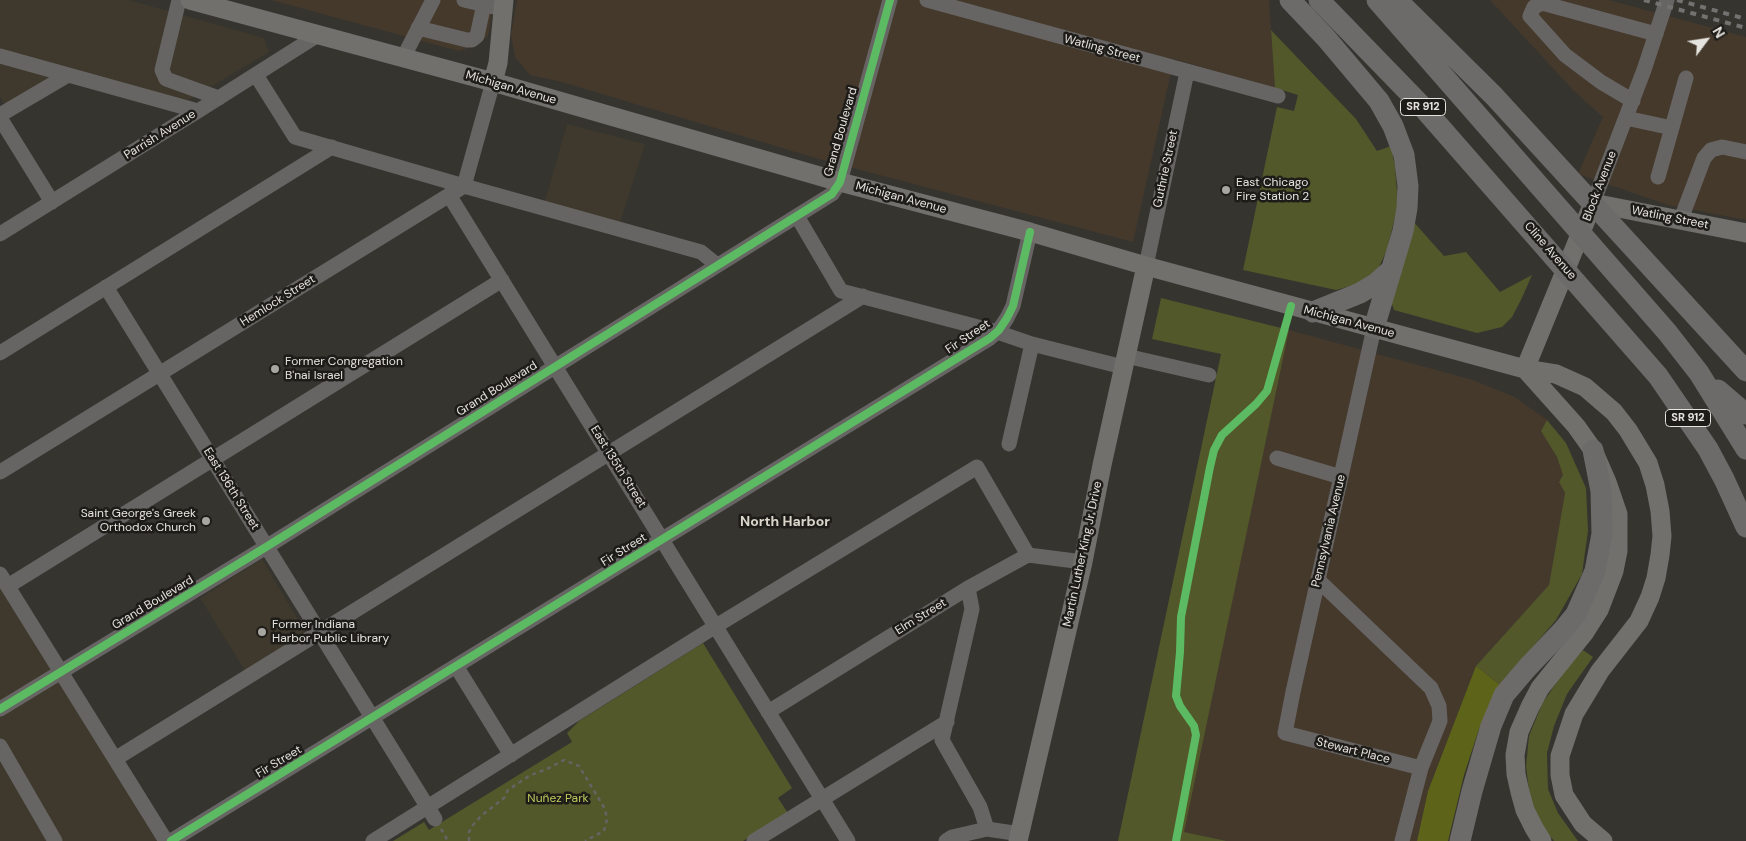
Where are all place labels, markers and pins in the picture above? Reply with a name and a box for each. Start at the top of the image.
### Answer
place label: East Chicago Fire Station 2 [1236,176,1309,204]
marker: East Chicago Fire Station 2 [1220,184,1232,196]
place label: Former Congregation B'nai Israel [285,355,403,383]
marker: Former Congregation B'nai Israel [269,363,281,375]
place label: Saint George's Greek Orthodox Church [81,507,196,535]
marker: Saint George's Greek Orthodox Church [200,515,212,527]
place label: Former Indiana Harbor Public Library [272,618,389,646]
marker: Former Indiana Harbor Public Library [256,626,268,638]

